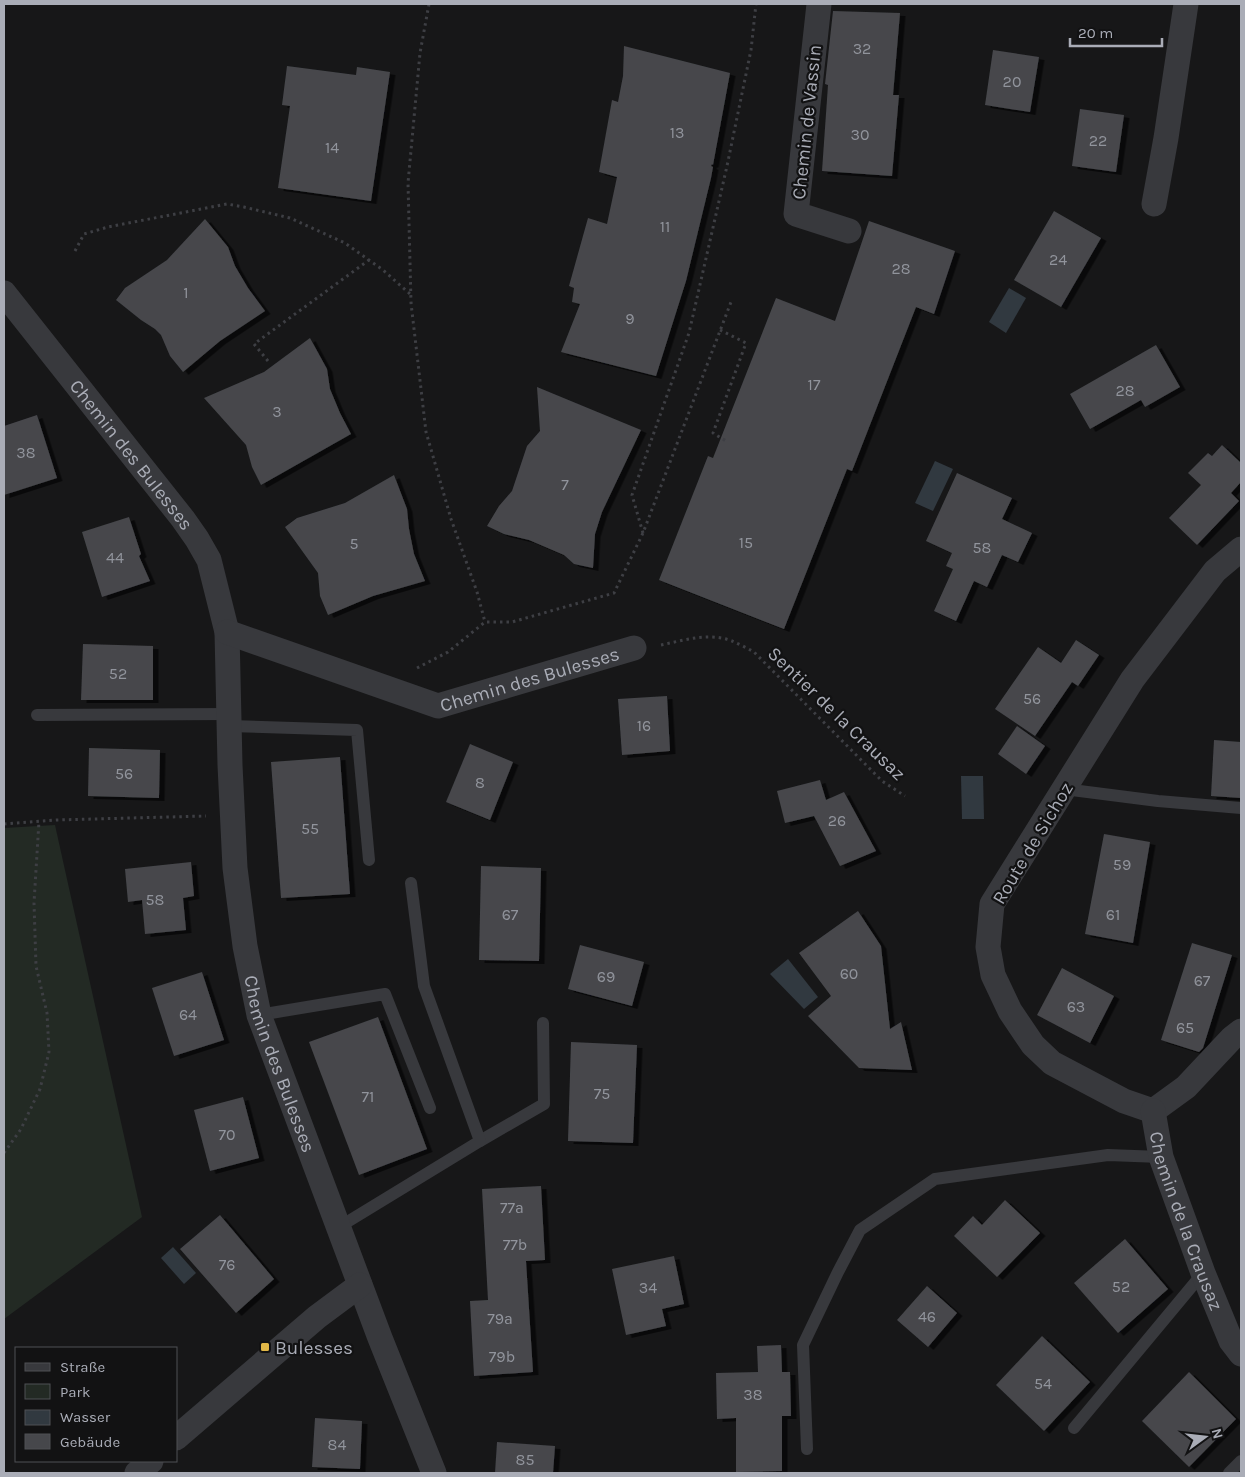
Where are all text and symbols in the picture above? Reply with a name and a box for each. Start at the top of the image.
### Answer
scale bar [1070,15,1162,47]
text: 20 m [1078,24,1113,42]
house number: 32 [853,39,871,58]
street label: Chemin de Vassin [788,44,826,201]
house number: 20 [1003,72,1021,91]
house number: 13 [670,123,684,142]
house number: 30 [851,125,869,144]
house number: 22 [1089,131,1107,150]
house number: 14 [325,138,339,157]
house number: 11 [660,217,670,236]
house number: 24 [1049,250,1067,269]
house number: 28 [891,259,911,278]
house number: 1 [183,283,189,302]
house number: 9 [625,309,635,328]
street label: Chemin des Bulesses [65,375,197,535]
house number: 17 [808,375,821,394]
house number: 28 [1115,381,1135,400]
house number: 3 [272,402,282,421]
house number: 38 [16,443,36,462]
house number: 7 [561,475,569,494]
house number: 15 [739,533,753,552]
house number: 5 [349,534,359,553]
house number: 58 [973,538,991,557]
house number: 44 [106,548,124,567]
street label: Sentier de la Crausaz [763,642,910,785]
street label: Chemin des Bulesses [437,643,622,717]
house number: 52 [109,664,127,683]
house number: 56 [1023,689,1041,708]
house number: 16 [637,716,651,735]
house number: 56 [115,764,133,783]
house number: 8 [475,773,485,792]
street label: Route de Sichoz [988,779,1078,908]
house number: 26 [828,811,846,830]
house number: 55 [301,819,319,838]
house number: 59 [1113,855,1131,874]
house number: 58 [146,890,164,909]
house number: 67 [502,905,519,924]
house number: 61 [1106,905,1120,924]
house number: 60 [840,964,858,983]
house number: 69 [597,967,615,986]
house number: 67 [1194,971,1211,990]
street label: Chemin des Bulesses [239,973,319,1156]
house number: 63 [1067,997,1085,1016]
house number: 64 [179,1005,197,1024]
house number: 65 [1176,1018,1194,1037]
house number: 75 [594,1084,610,1103]
house number: 71 [362,1087,374,1106]
house number: 70 [218,1125,236,1144]
street label: Chemin de la Crausaz [1145,1130,1227,1314]
house number: 77a [500,1198,524,1217]
house number: 77b [503,1235,527,1254]
house number: 76 [219,1255,235,1274]
house number: 52 [1112,1277,1130,1296]
house number: 34 [639,1278,657,1297]
house number: 46 [918,1307,936,1326]
house number: 79a [487,1309,513,1328]
place label: Bulesses [275,1337,353,1359]
marker: Bulesses [259,1341,271,1353]
legend [15,1347,178,1462]
house number: 79b [489,1347,515,1366]
text: Straße [60,1358,105,1376]
house number: 54 [1034,1374,1052,1393]
text: Park [60,1383,90,1401]
house number: 38 [743,1385,763,1404]
text: Wasser [60,1408,111,1426]
north arrow [1180,1412,1230,1462]
text: N [1208,1427,1227,1441]
text: Gebäude [60,1433,120,1451]
house number: 84 [328,1435,346,1454]
house number: 85 [516,1450,534,1469]

